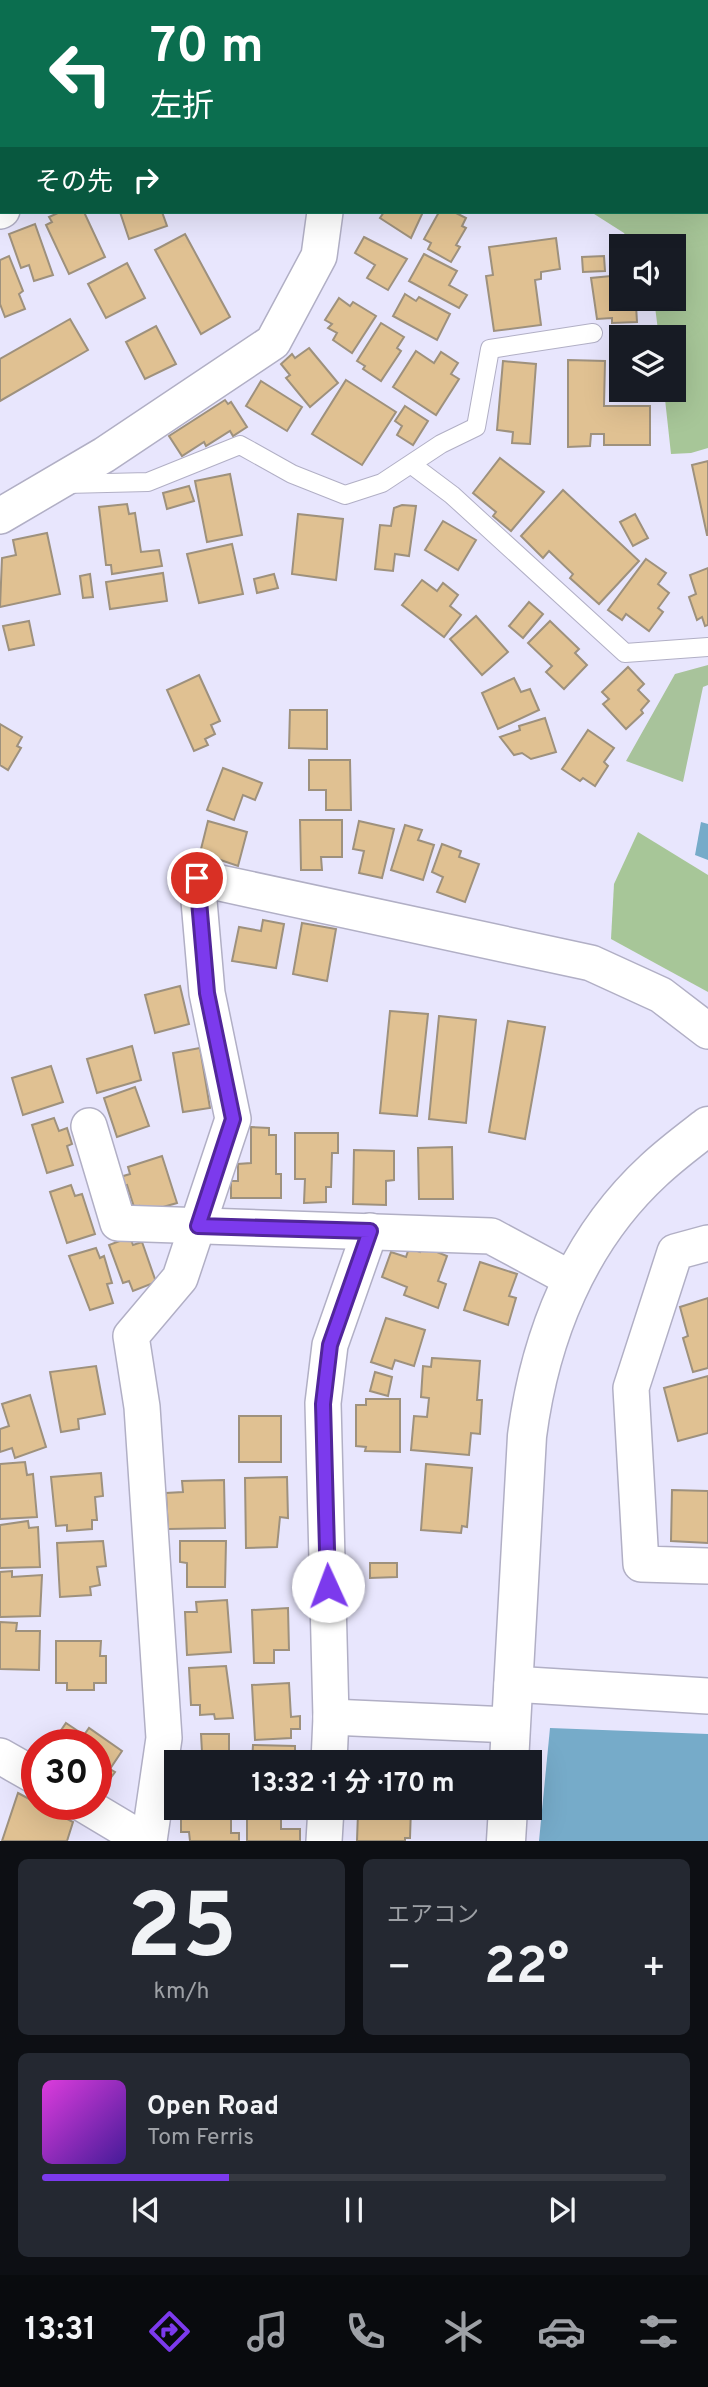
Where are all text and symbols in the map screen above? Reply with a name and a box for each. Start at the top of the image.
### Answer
text: 70 m [150,18,264,80]
icon: left [35,28,126,119]
text: 左折 [150,88,214,128]
icon: right [127,161,165,199]
text: その先 [35,167,113,200]
map controls [609,234,686,402]
button: sound [609,234,686,311]
button: layers [609,325,686,402]
pin [167,848,227,908]
icon: arrive [178,859,216,897]
position arrow [291,1549,365,1623]
speed limit sign: 30 [21,1729,112,1820]
text: 13:32 · 1 分 · 170 m [252,1768,454,1801]
text: 25 [126,1875,237,1990]
text: エアコン [387,1902,479,1931]
text: 22° [484,1936,569,2002]
text: − [387,1945,412,1994]
text: + [641,1945,666,1994]
text: km/h [154,1978,209,2007]
text: Open Road [147,2091,279,2124]
text: Tom Ferris [147,2124,254,2153]
icon: previous [127,2191,165,2229]
icon: pause [335,2191,373,2229]
icon: next [543,2191,581,2229]
icon: directions [145,2307,194,2356]
icon: music [243,2307,292,2356]
icon: phone [341,2307,390,2356]
icon: climate [439,2307,488,2356]
icon: car [537,2307,586,2356]
icon: filters [634,2307,683,2356]
text: 13:31 [24,2311,96,2351]

